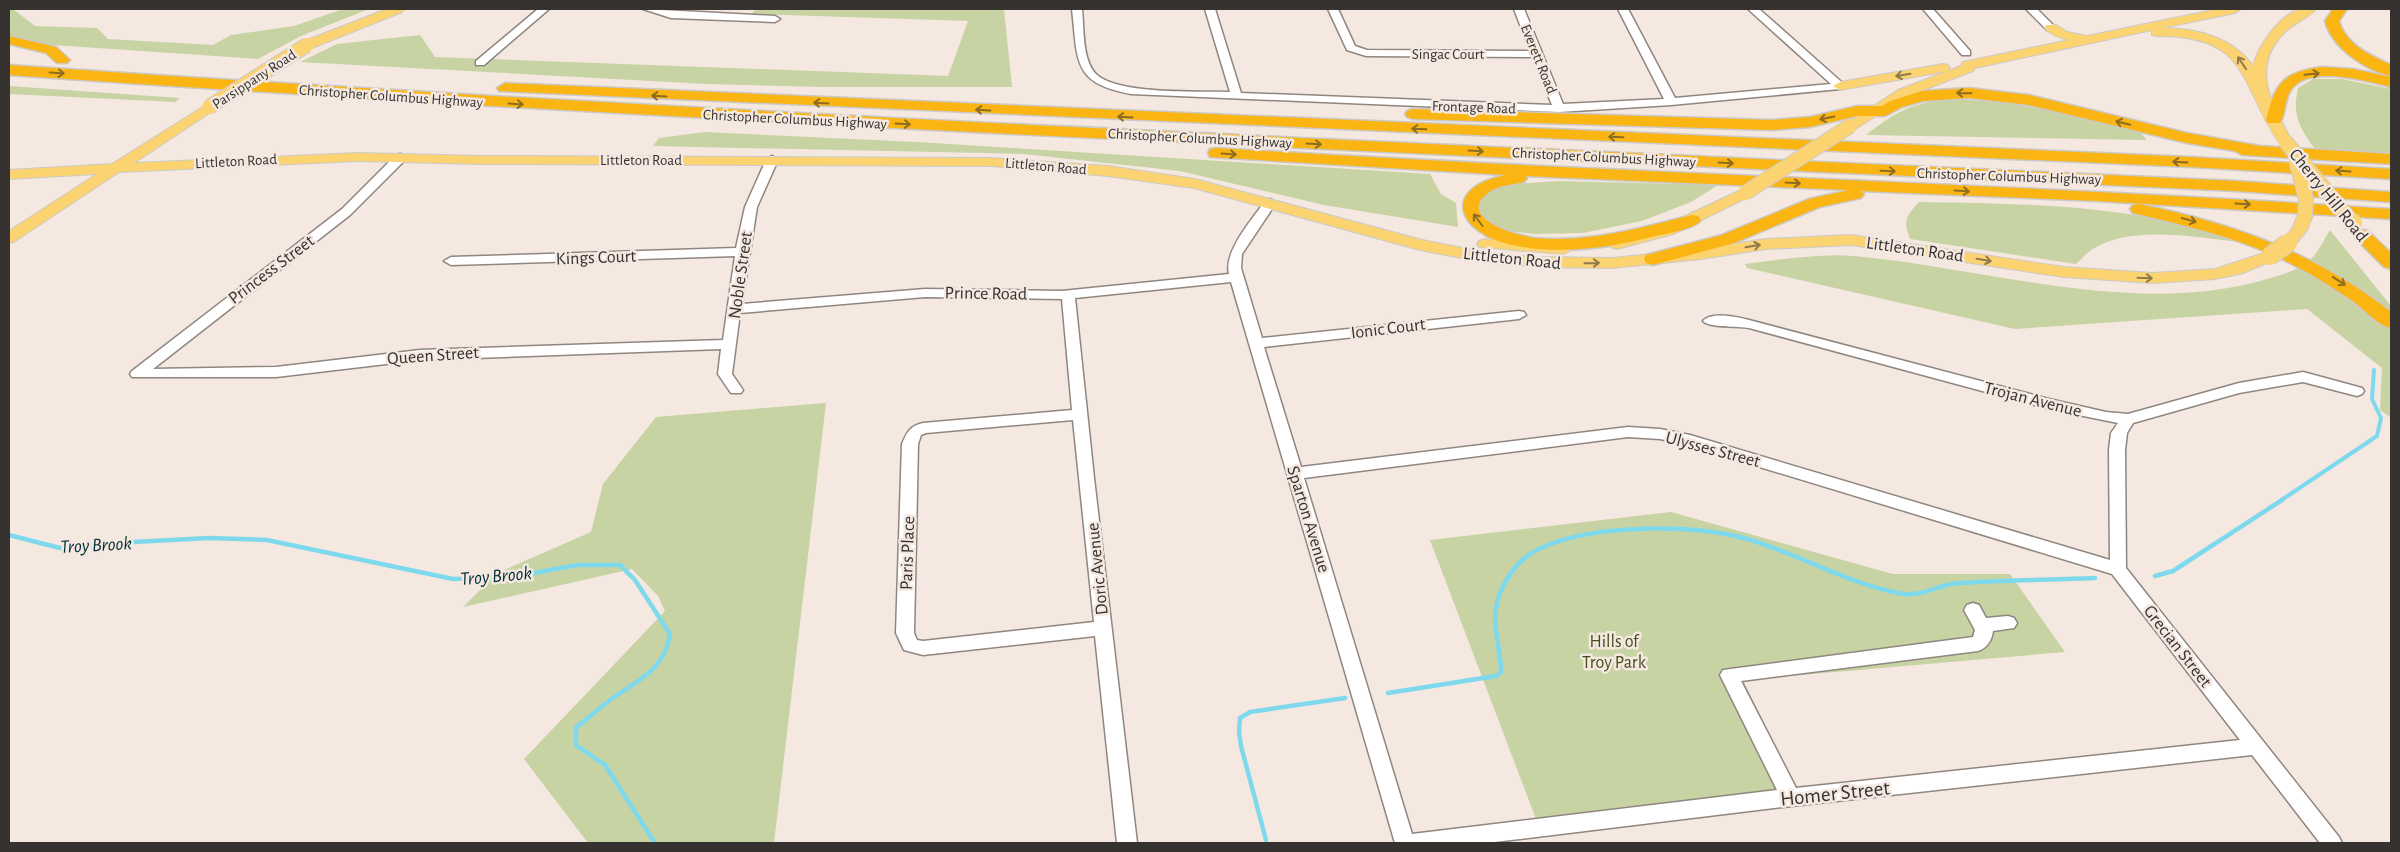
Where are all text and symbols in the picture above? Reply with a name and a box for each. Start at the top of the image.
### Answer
street label: Everett Road [1518,22,1559,96]
street label: Parsippany Road [210,47,299,112]
street label: Singac Court [1412,47,1485,62]
one-way arrow [2237,57,2247,71]
one-way arrow [49,69,65,78]
one-way arrow [2303,69,2319,79]
one-way arrow [1895,70,1911,80]
street label: Christopher Columbus Highway [299,83,484,110]
one-way arrow [1956,88,1972,98]
one-way arrow [651,91,667,101]
one-way arrow [508,99,524,108]
one-way arrow [813,99,829,108]
street label: Frontage Road [1432,99,1516,116]
one-way arrow [975,106,991,115]
street label: Christopher Columbus Highway [703,107,888,132]
one-way arrow [1118,112,1134,121]
one-way arrow [1820,114,1836,124]
one-way arrow [2115,117,2131,127]
one-way arrow [895,120,911,129]
one-way arrow [1411,124,1427,133]
street label: Christopher Columbus Highway [1108,126,1293,151]
one-way arrow [1608,132,1624,142]
one-way arrow [1306,139,1322,148]
street label: Christopher Columbus Highway [1512,145,1697,170]
street label: Cherry Hill Road [2285,146,2371,246]
one-way arrow [1468,147,1484,156]
one-way arrow [1221,150,1237,159]
street label: Littleton Road [195,152,278,171]
street label: Littleton Road [600,153,682,168]
street label: Littleton Road [1005,155,1088,178]
one-way arrow [2173,157,2189,166]
one-way arrow [1718,159,1734,168]
one-way arrow [1880,166,1896,175]
street label: Christopher Columbus Highway [1917,166,2102,187]
one-way arrow [2335,167,2351,176]
one-way arrow [1785,179,1801,188]
one-way arrow [1953,186,1969,196]
one-way arrow [2235,199,2251,208]
one-way arrow [1473,213,1483,227]
one-way arrow [2180,216,2196,225]
street label: Noble Street [726,230,756,320]
street label: Princess Street [225,232,318,308]
street label: Littleton Road [1865,234,1965,266]
one-way arrow [1745,240,1761,250]
street label: Littleton Road [1462,245,1562,273]
street label: Kings Court [556,248,637,268]
one-way arrow [1976,255,1992,265]
one-way arrow [1584,258,1600,268]
one-way arrow [2137,273,2153,283]
one-way arrow [2331,276,2345,286]
street label: Prince Road [945,284,1027,304]
street label: Ionic Court [1350,315,1427,342]
street label: Queen Street [387,344,480,368]
street label: Trojan Avenue [1982,379,2083,421]
street label: Ulysses Street [1664,429,1762,471]
street label: Sparton Avenue [1283,464,1333,575]
street label: Paris Place [898,516,918,590]
street label: Doric Avenue [1084,522,1112,616]
water label: Troy Brook [60,534,133,557]
water label: Troy Brook [459,564,533,589]
street label: Grecian Street [2140,602,2215,691]
park label: Hills of Troy Park [1582,633,1647,672]
street label: Homer Street [1779,777,1891,810]

